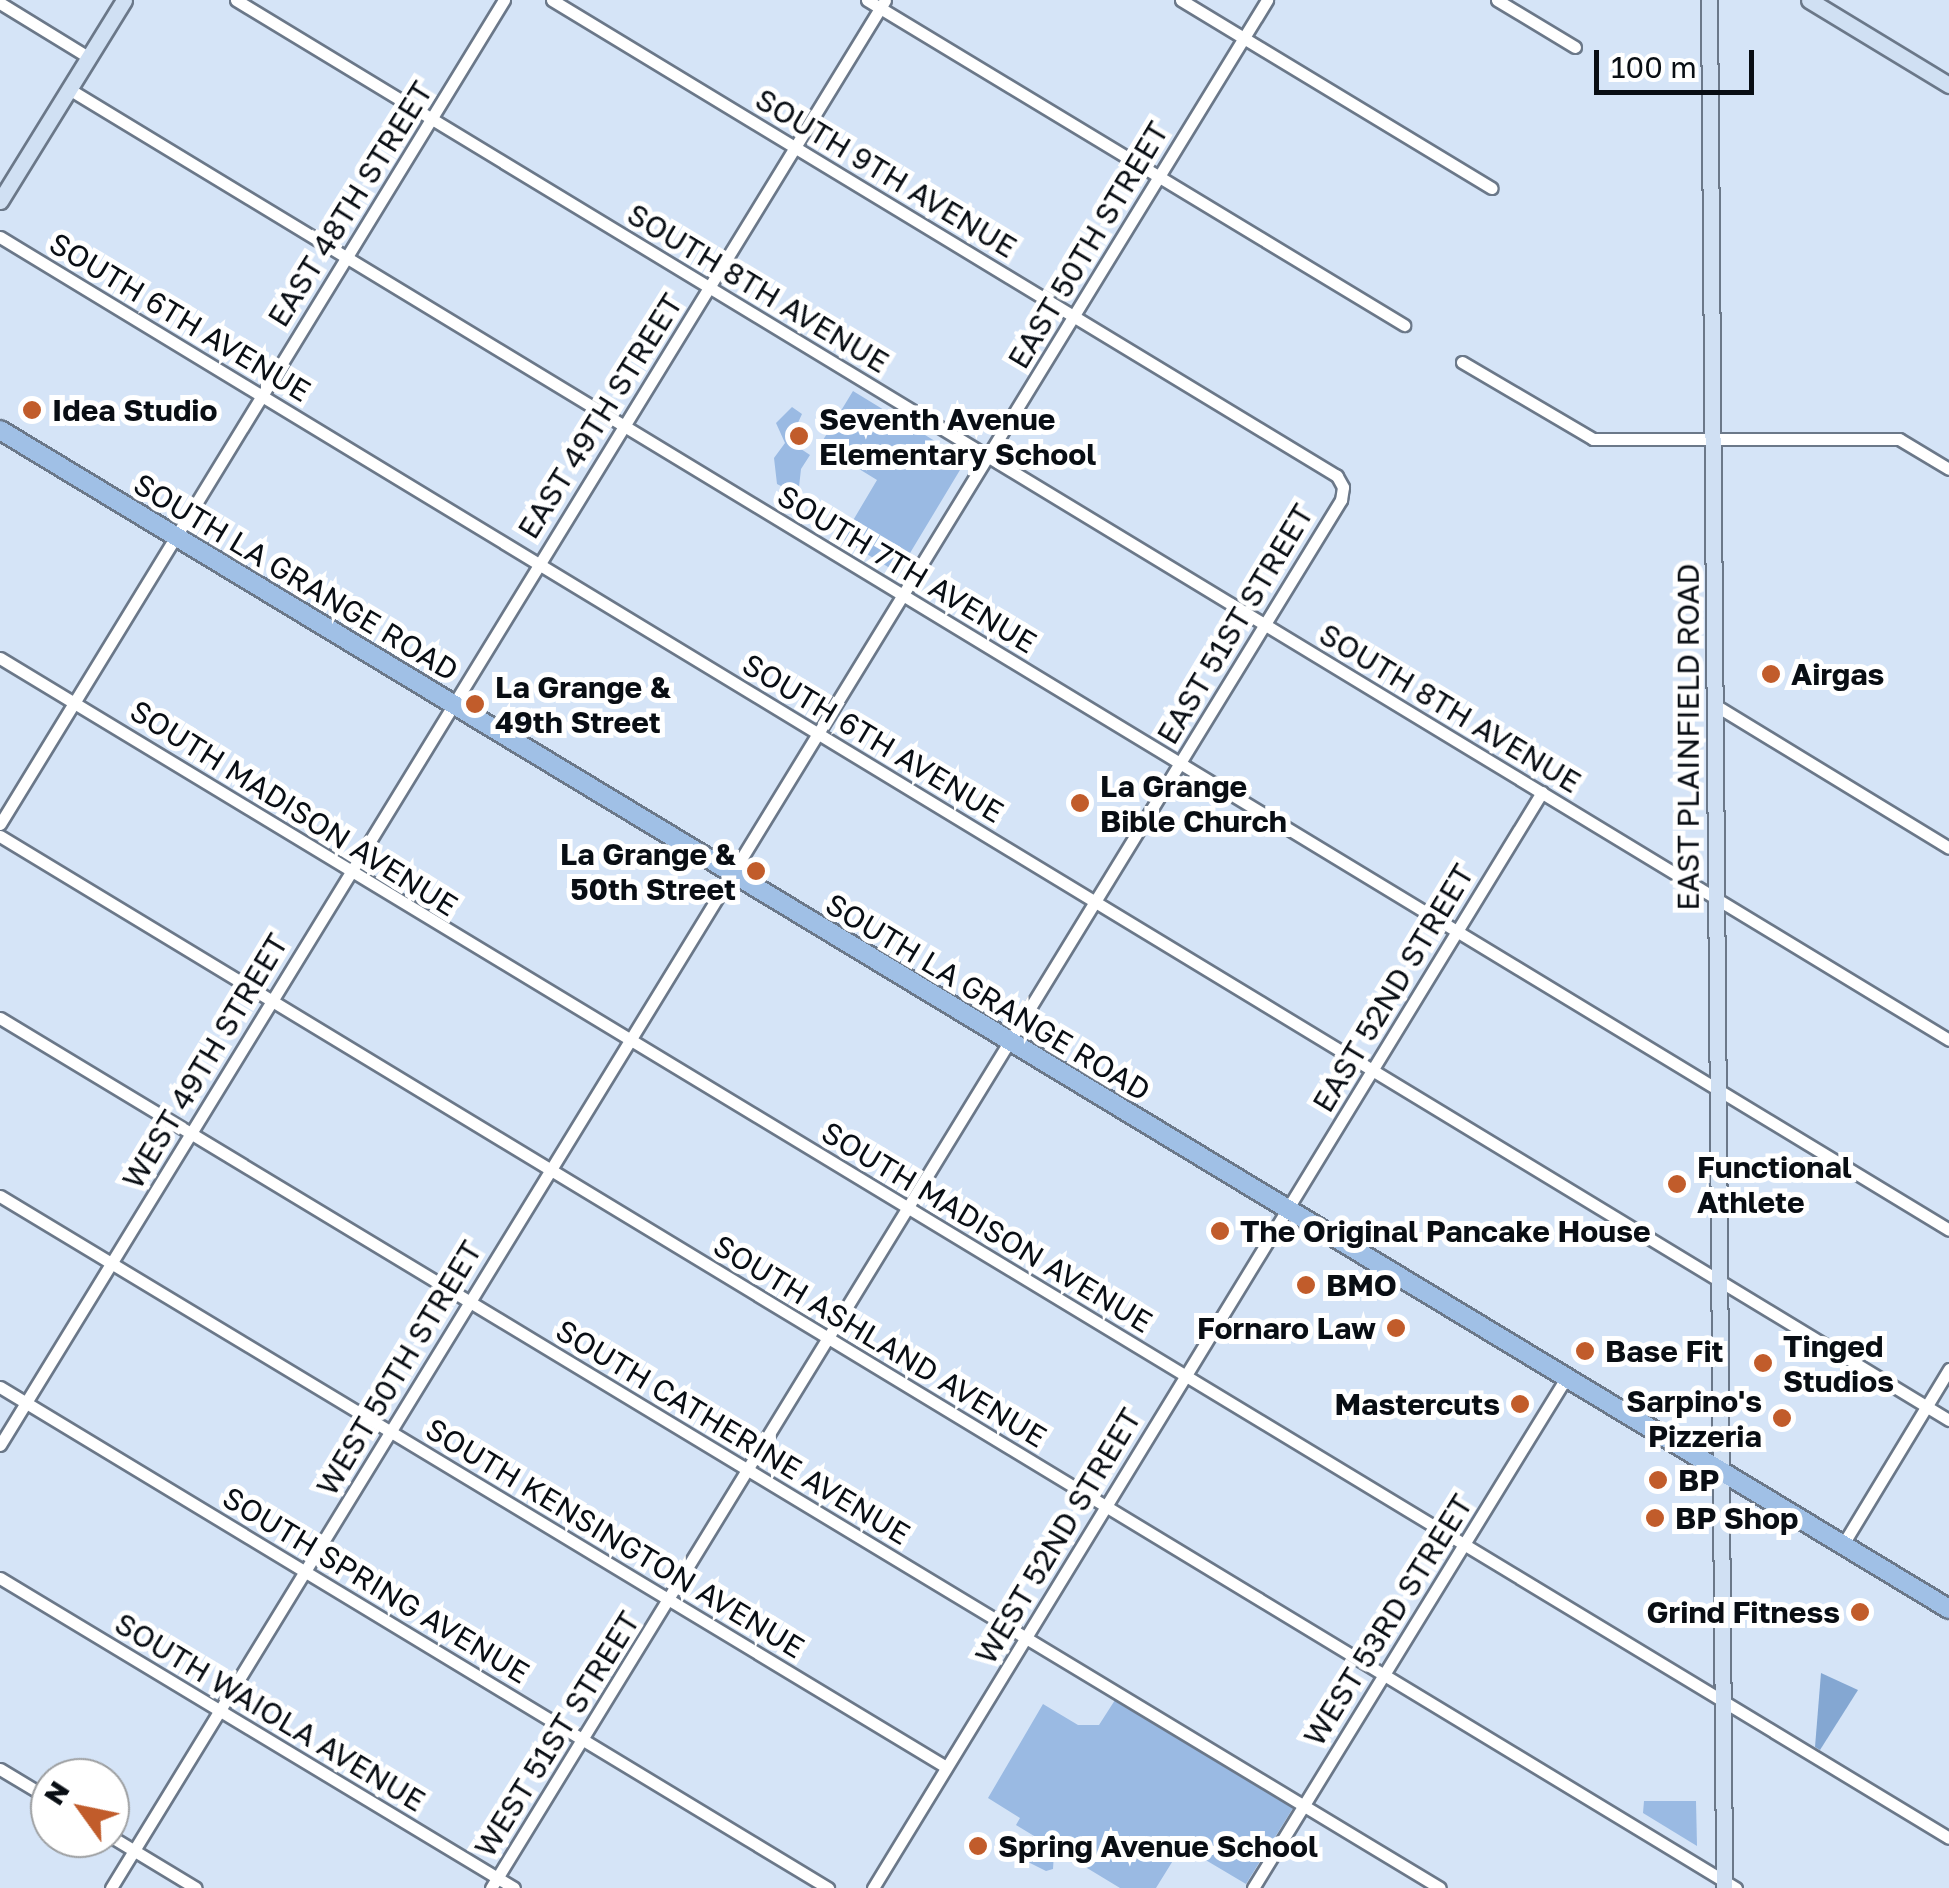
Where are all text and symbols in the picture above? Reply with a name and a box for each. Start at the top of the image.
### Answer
scale bar [1599,30,1759,92]
text: 100 m [1611,49,1697,85]
street label: EAST 48TH STREET [260,75,440,333]
street label: SOUTH 9TH AVENUE [749,81,1023,265]
street label: EAST 50TH STREET [1000,115,1176,375]
street label: SOUTH 8TH AVENUE [621,196,895,380]
street label: SOUTH 6TH AVENUE [43,225,317,409]
street label: EAST 49TH STREET [510,287,690,545]
place label: Idea Studio [52,392,218,428]
marker: Idea Studio [21,399,43,421]
place label: Seventh Avenue Elementary School [819,401,1096,472]
marker: Seventh Avenue Elementary School [788,425,810,447]
street label: SOUTH LA GRANGE ROAD [127,466,465,688]
street label: SOUTH 7TH AVENUE [771,477,1043,661]
street label: EAST 51ST STREET [1149,498,1321,750]
street label: EAST PLAINFIELD ROAD [1670,563,1706,911]
street label: SOUTH 8TH AVENUE [1313,616,1587,800]
street label: SOUTH 6TH AVENUE [736,646,1010,830]
place label: Airgas [1791,656,1884,692]
marker: Airgas [1760,663,1782,685]
place label: La Grange & 49th Street [495,669,671,740]
street label: SOUTH MADISON AVENUE [124,692,464,924]
marker: La Grange & 49th Street [464,693,486,715]
place label: La Grange Bible Church [1100,768,1287,838]
marker: La Grange Bible Church [1069,792,1091,814]
place label: La Grange & 50th Street [560,836,736,906]
street label: EAST 52ND STREET [1305,858,1481,1118]
marker: La Grange & 50th Street [745,860,767,882]
street label: SOUTH LA GRANGE ROAD [819,886,1157,1108]
street label: WEST 49TH STREET [115,927,295,1195]
street label: SOUTH MADISON AVENUE [815,1114,1159,1340]
place label: Functional Athlete [1697,1149,1852,1220]
marker: Functional Athlete [1666,1173,1688,1195]
place label: The Original Pancake House [1240,1213,1651,1249]
marker: The Original Pancake House [1209,1220,1231,1242]
street label: SOUTH ASHLAND AVENUE [707,1227,1053,1455]
street label: WEST 50TH STREET [309,1234,489,1502]
place label: BMO [1326,1267,1397,1303]
marker: BMO [1295,1274,1317,1296]
place label: Fornaro Law [1197,1310,1376,1346]
street label: SOUTH CATHERINE AVENUE [549,1312,917,1552]
marker: Fornaro Law [1385,1317,1407,1339]
place label: Tinged Studios [1783,1328,1894,1398]
place label: Base Fit [1605,1333,1724,1369]
marker: Base Fit [1574,1340,1596,1362]
marker: Tinged Studios [1752,1352,1774,1374]
place label: Sarpino's Pizzeria [1626,1383,1762,1454]
place label: Mastercuts [1334,1386,1500,1422]
marker: Mastercuts [1509,1393,1531,1415]
street label: WEST 52ND STREET [967,1402,1149,1670]
marker: Sarpino's Pizzeria [1771,1407,1793,1429]
street label: SOUTH KENSINGTON AVENUE [419,1410,811,1666]
place label: BP [1678,1462,1719,1498]
marker: BP [1647,1469,1669,1491]
street label: SOUTH SPRING AVENUE [216,1479,536,1691]
street label: WEST 53RD STREET [1296,1488,1480,1752]
place label: BP Shop [1675,1500,1798,1536]
marker: BP Shop [1644,1507,1666,1529]
place label: Grind Fitness [1646,1594,1840,1630]
marker: Grind Fitness [1849,1601,1871,1623]
street label: SOUTH WAIOLA AVENUE [108,1605,432,1819]
street label: WEST 51ST STREET [467,1605,647,1863]
north arrow [30,1758,130,1858]
text: N [36,1775,76,1810]
place label: Spring Avenue School [998,1828,1318,1864]
marker: Spring Avenue School [967,1835,989,1857]

